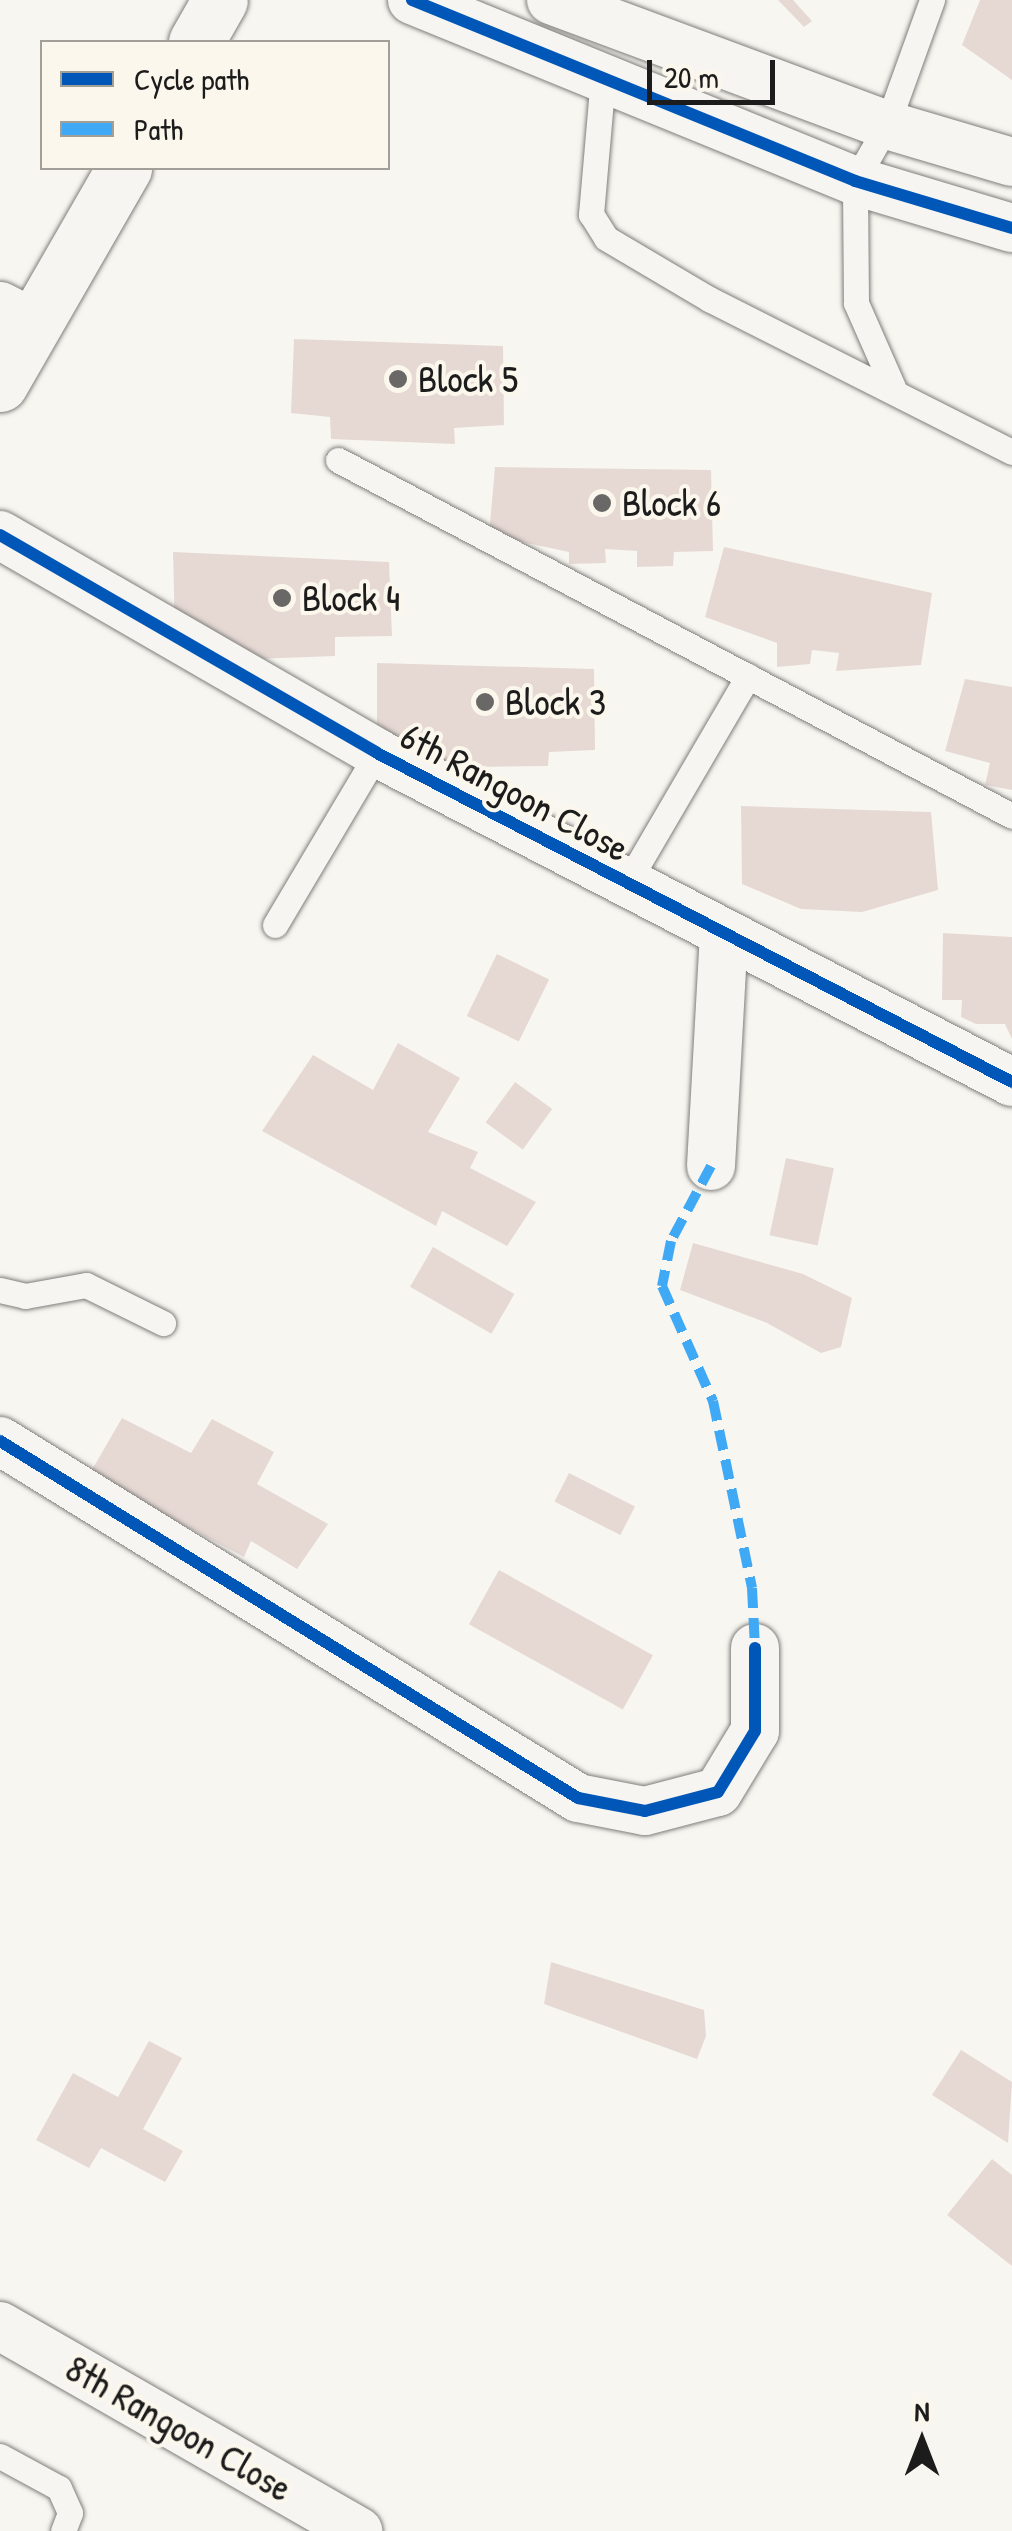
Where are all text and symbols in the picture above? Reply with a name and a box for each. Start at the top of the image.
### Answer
legend [40,40,390,170]
scale bar [652,40,780,102]
text: 20 m [664,57,719,97]
text: Cycle path [134,59,249,99]
text: Path [134,109,183,149]
place label: Block 5 [418,356,518,402]
marker: Block 5 [387,368,409,390]
place label: Block 6 [622,480,721,526]
marker: Block 6 [591,492,613,514]
place label: Block 4 [302,575,400,621]
marker: Block 4 [271,587,293,609]
place label: Block 3 [505,679,606,725]
marker: Block 3 [474,691,496,713]
street label: 6th Rangoon Close [393,713,637,871]
street label: 8th Rangoon Close [58,2345,300,2511]
north arrow [872,2391,972,2491]
text: N [915,2392,929,2430]

